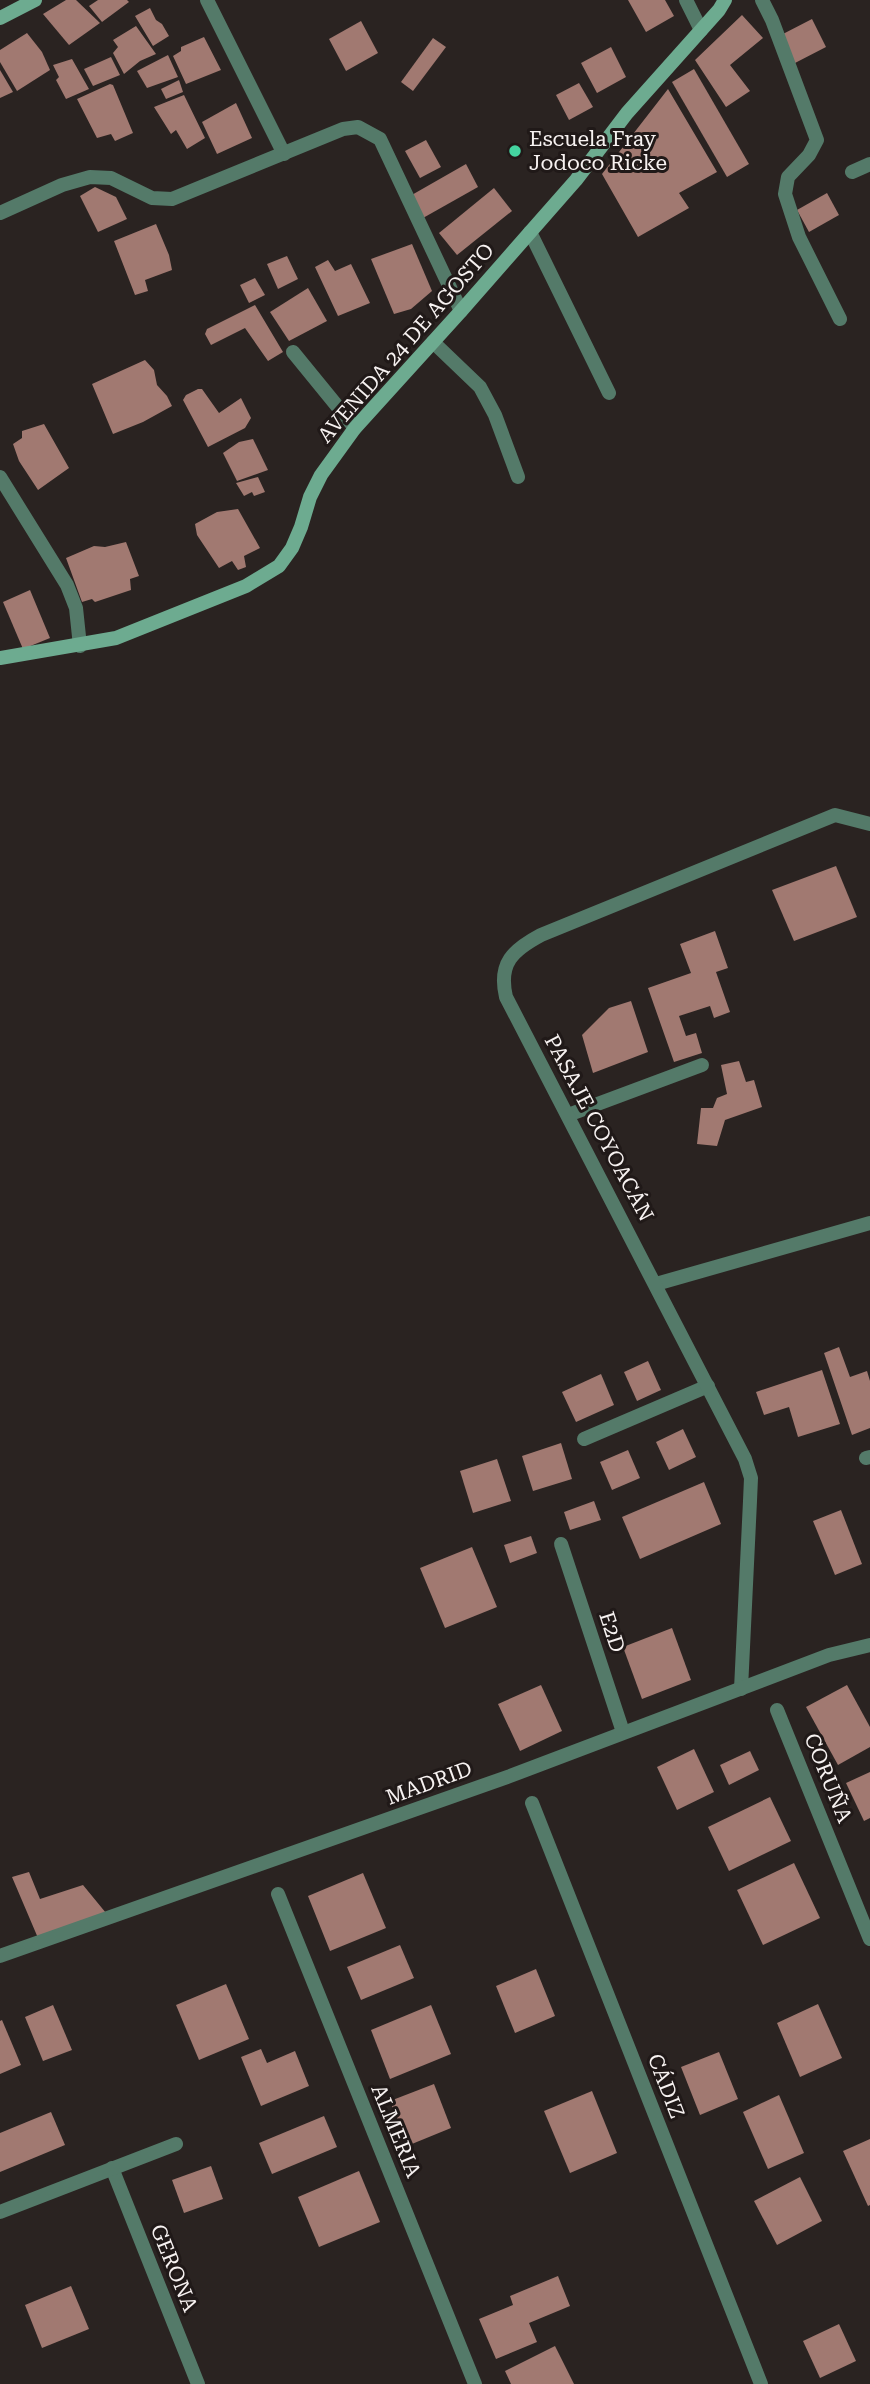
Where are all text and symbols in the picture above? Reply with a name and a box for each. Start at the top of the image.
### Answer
place label: Escuela Fray Jodoco Ricke [529,127,667,175]
marker: Escuela Fray Jodoco Ricke [507,143,523,159]
street label: AVENIDA 24 DE AGOSTO [313,238,499,448]
street label: PASAJE COYOACÁN [540,1030,659,1226]
street label: E2D [594,1609,630,1655]
street label: CORUÑA [799,1729,858,1826]
street label: MADRID [383,1756,475,1810]
street label: CÁDIZ [643,2050,690,2122]
street label: ALMERIA [366,2081,426,2181]
street label: GERONA [146,2221,202,2315]

